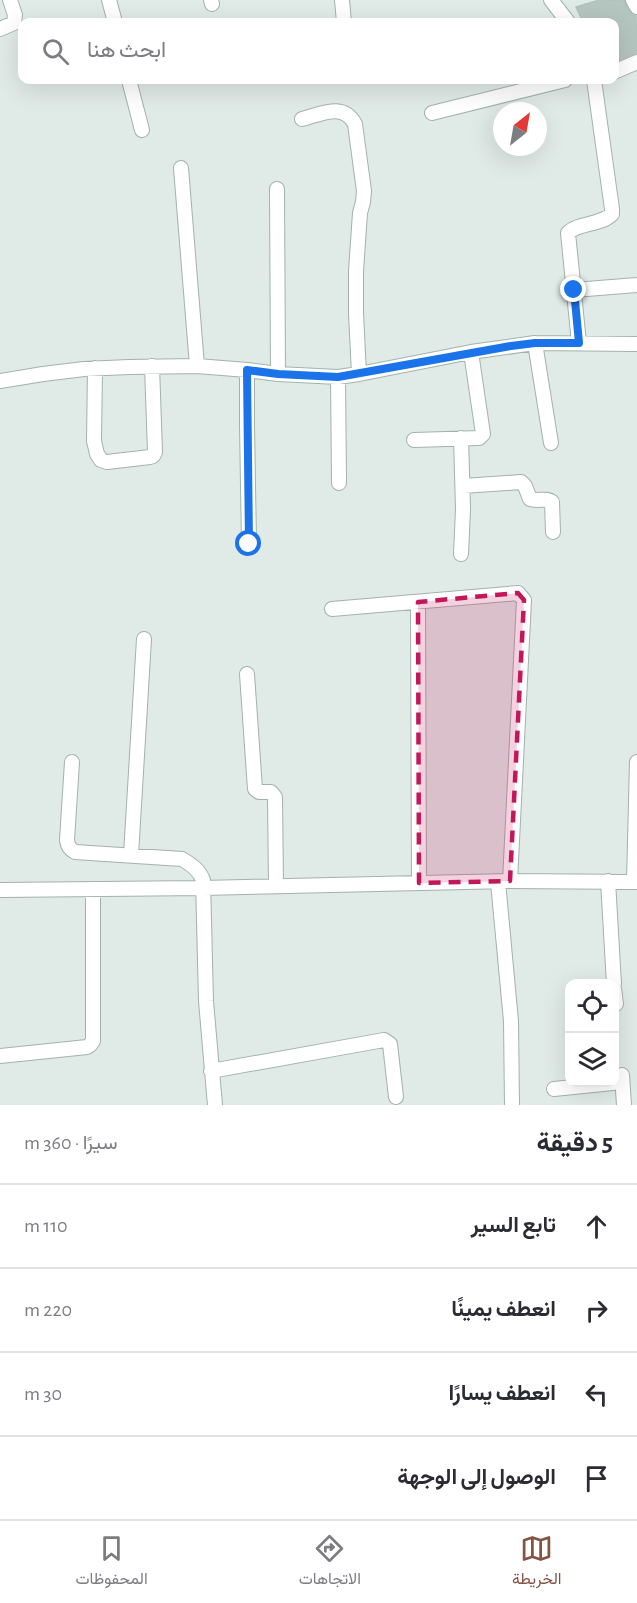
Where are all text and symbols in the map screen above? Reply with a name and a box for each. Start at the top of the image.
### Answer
search box [18,18,619,84]
icon: search [39,35,72,68]
text: ابحث هنا [87,39,166,61]
north arrow [493,102,547,156]
route end [560,276,586,302]
route start [235,530,261,556]
map controls [565,979,619,1087]
button: locate [565,979,619,1033]
button: layers [565,1033,619,1087]
text: 5 دقيقة [537,1130,613,1156]
text: سيرًا · 360 m [24,1133,117,1153]
icon: ahead [580,1210,613,1243]
text: تابع السير [471,1214,556,1236]
text: 110 m [24,1216,68,1236]
icon: right [580,1294,613,1327]
text: انعطف يمينًا [451,1298,556,1320]
text: 220 m [24,1300,72,1320]
icon: left [580,1378,613,1411]
text: انعطف يسارًا [449,1382,556,1404]
text: 30 m [24,1384,62,1404]
icon: arrive [580,1462,613,1495]
text: الوصول إلى الوجهة [397,1466,556,1488]
tab: المحفوظات [76,1532,148,1593]
tab: الاتجاهات [299,1532,361,1593]
tab: الخريطة [512,1532,561,1593]

